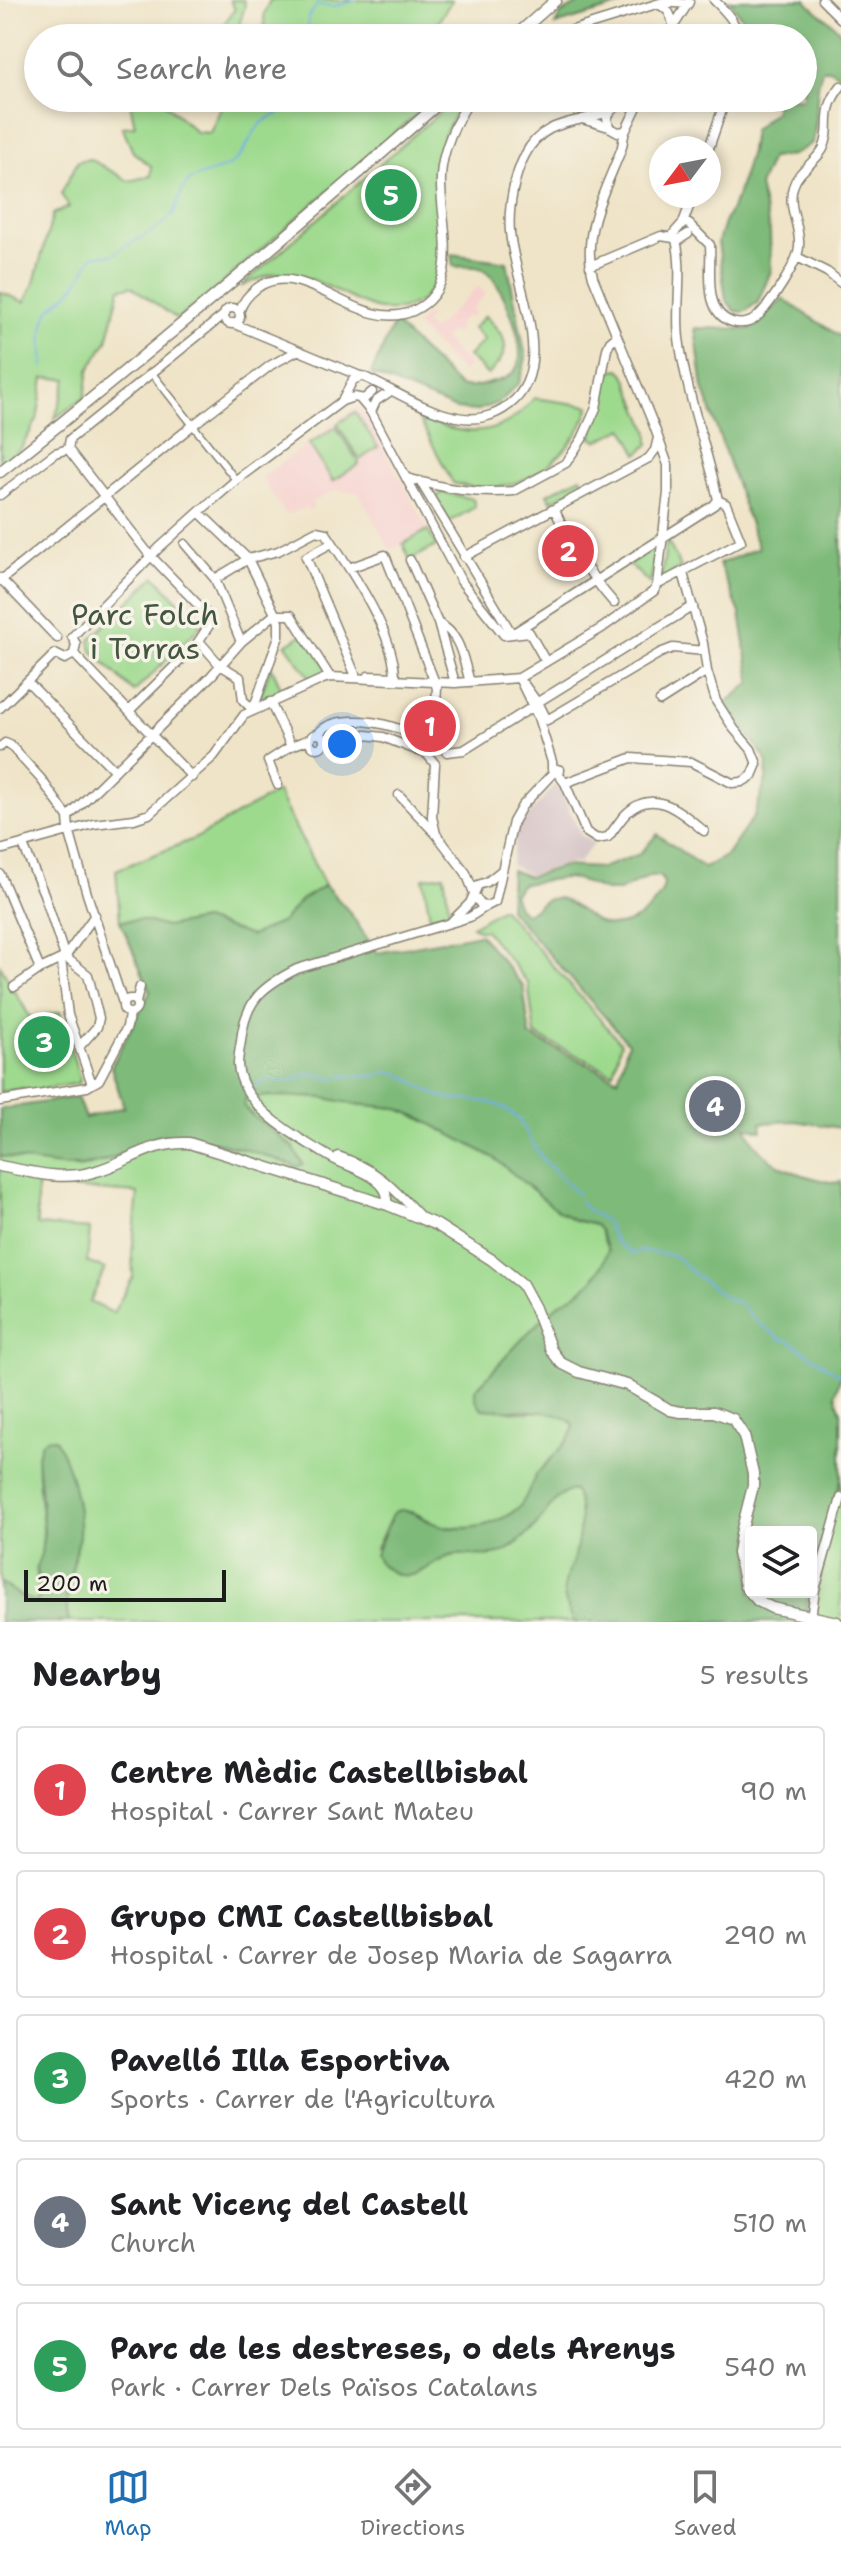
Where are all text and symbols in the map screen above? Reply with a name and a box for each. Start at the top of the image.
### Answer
search box [24,24,817,112]
icon: search [52,46,96,90]
text: Search here [116,48,287,89]
north arrow [649,136,721,208]
pin: 5 [365,165,417,225]
pin: 2 [542,521,594,581]
park label: Parc Folch i Torras [71,594,219,669]
pin: 1 [404,696,456,756]
your location [322,724,362,764]
pin: 3 [18,1012,70,1072]
pin: 4 [689,1076,741,1136]
map controls [745,1526,817,1598]
button: layers [745,1526,817,1598]
scale bar [24,1566,226,1602]
text: 200 m [36,1569,108,1598]
text: Nearby [32,1651,162,1697]
text: 5 results [700,1657,809,1692]
text: Centre Mèdic Castellbisbal [110,1752,528,1793]
text: 1 [54,1773,66,1808]
text: 90 m [740,1773,807,1808]
text: Hospital · Carrer Sant Mateu [110,1793,474,1828]
text: Grupo CMI Castellbisbal [110,1896,493,1937]
text: 2 [51,1917,69,1952]
text: 290 m [723,1917,807,1952]
text: Hospital · Carrer de Josep Maria de Sagarra [110,1937,672,1972]
text: Pavelló Illa Esportiva [110,2040,450,2081]
text: 3 [51,2061,69,2096]
text: 420 m [724,2061,807,2096]
text: Sports · Carrer de l'Agricultura [110,2081,495,2116]
text: Sant Vicenç del Castell [110,2184,468,2225]
text: 4 [51,2205,69,2240]
text: 510 m [733,2205,807,2240]
text: Church [110,2225,196,2260]
text: Parc de les destreses, o dels Arenys [110,2328,676,2369]
text: 5 [52,2349,68,2384]
text: 540 m [724,2349,807,2384]
text: Park · Carrer Dels Països Catalans [110,2369,538,2404]
tab: Map [104,2465,152,2542]
tab: Directions [360,2465,465,2542]
tab: Saved [674,2465,737,2542]

